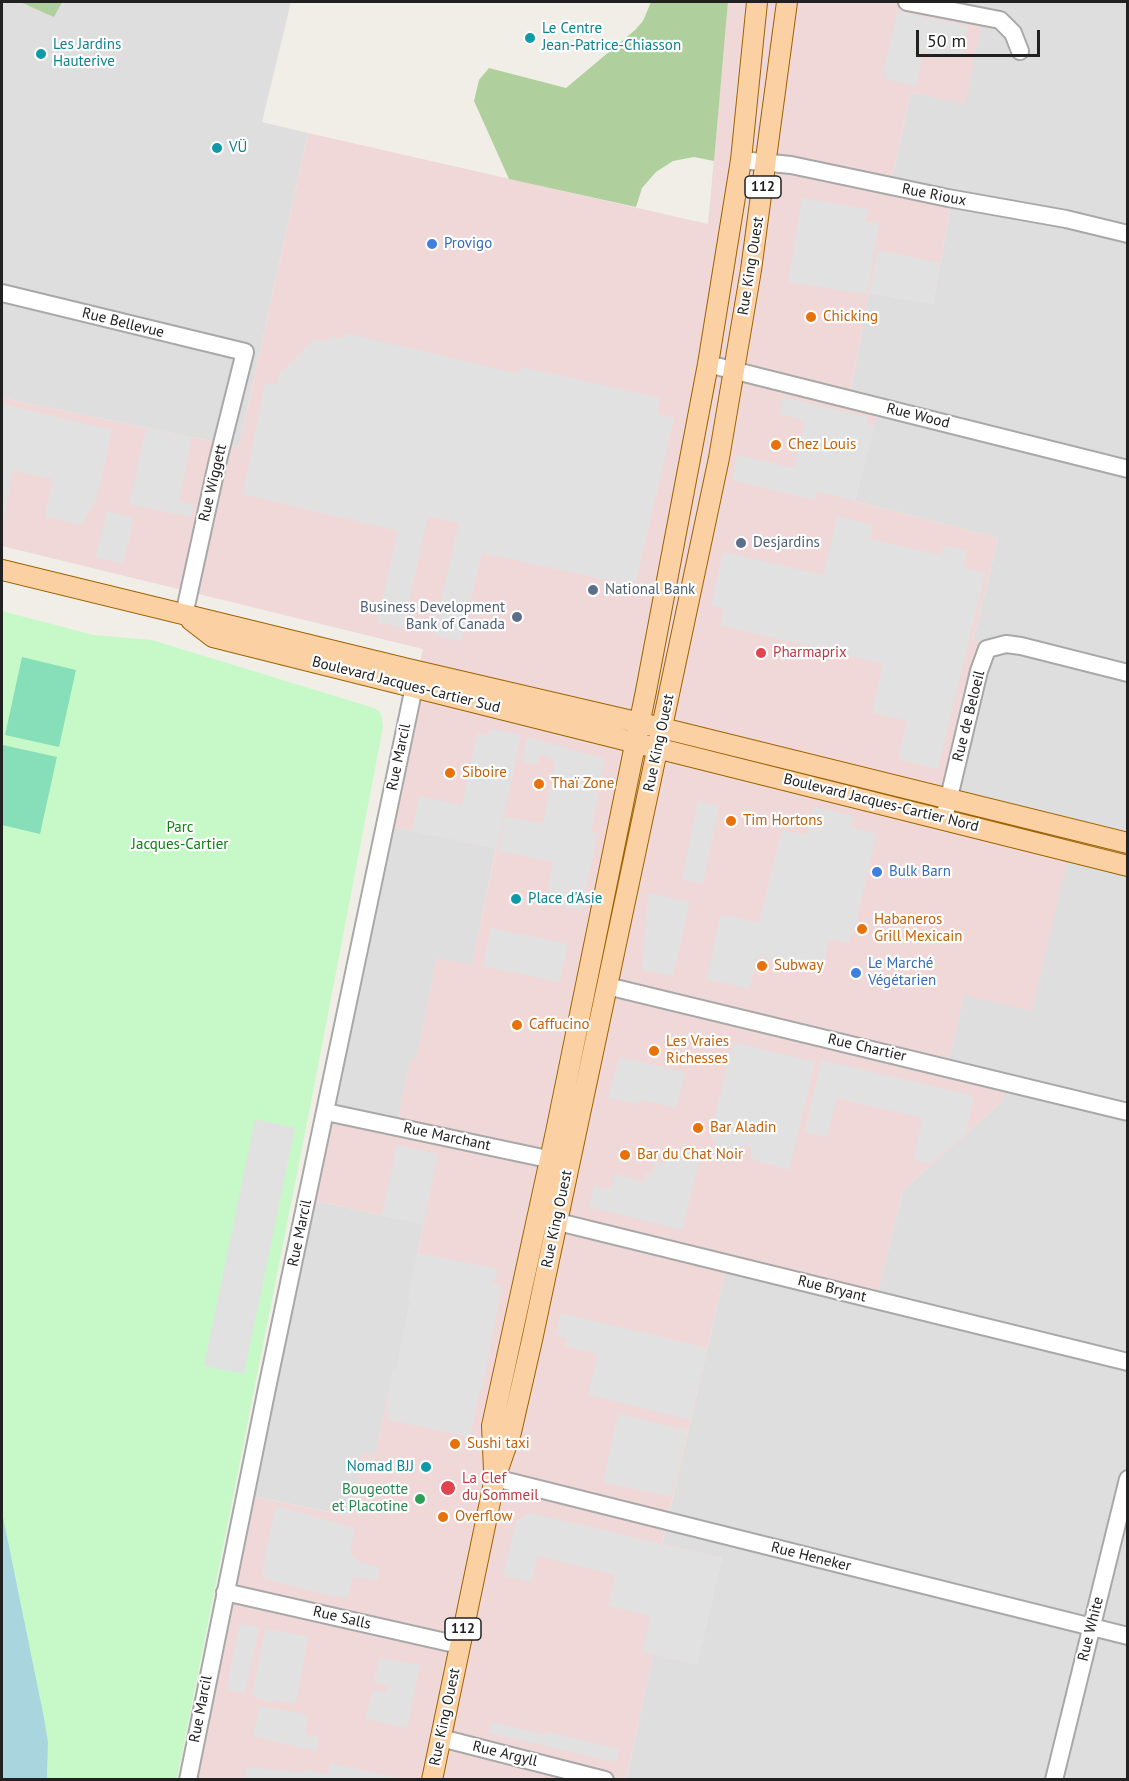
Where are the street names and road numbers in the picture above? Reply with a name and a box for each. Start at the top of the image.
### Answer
road number: 112 [745,176,781,198]
street label: Rue Rioux [900,180,968,210]
street label: Rue King Ouest [734,216,768,316]
street label: Rue Bellevue [80,304,166,342]
street label: Rue Wood [885,399,951,433]
street label: Rue Wiggett [195,443,231,523]
street label: Boulevard Jacques-Cartier Sud [310,653,502,717]
street label: Rue de Beloeil [949,669,989,763]
street label: Rue King Ouest [640,693,678,793]
street label: Rue Marcil [383,722,415,792]
street label: Boulevard Jacques-Cartier Nord [782,770,980,836]
street label: Rue Chartier [826,1030,908,1066]
street label: Rue Marchant [402,1119,492,1155]
street label: Rue King Ouest [538,1169,576,1269]
street label: Rue Marcil [284,1198,316,1268]
street label: Rue Bryant [796,1272,868,1306]
street label: Rue Heneker [769,1538,853,1576]
street label: Rue White [1074,1595,1108,1663]
street label: Rue Salls [311,1603,373,1633]
road number: 112 [445,1618,481,1640]
street label: Rue King Ouest [426,1667,464,1767]
street label: Rue Marcil [186,1674,216,1744]
street label: Rue Argyll [471,1737,539,1771]

